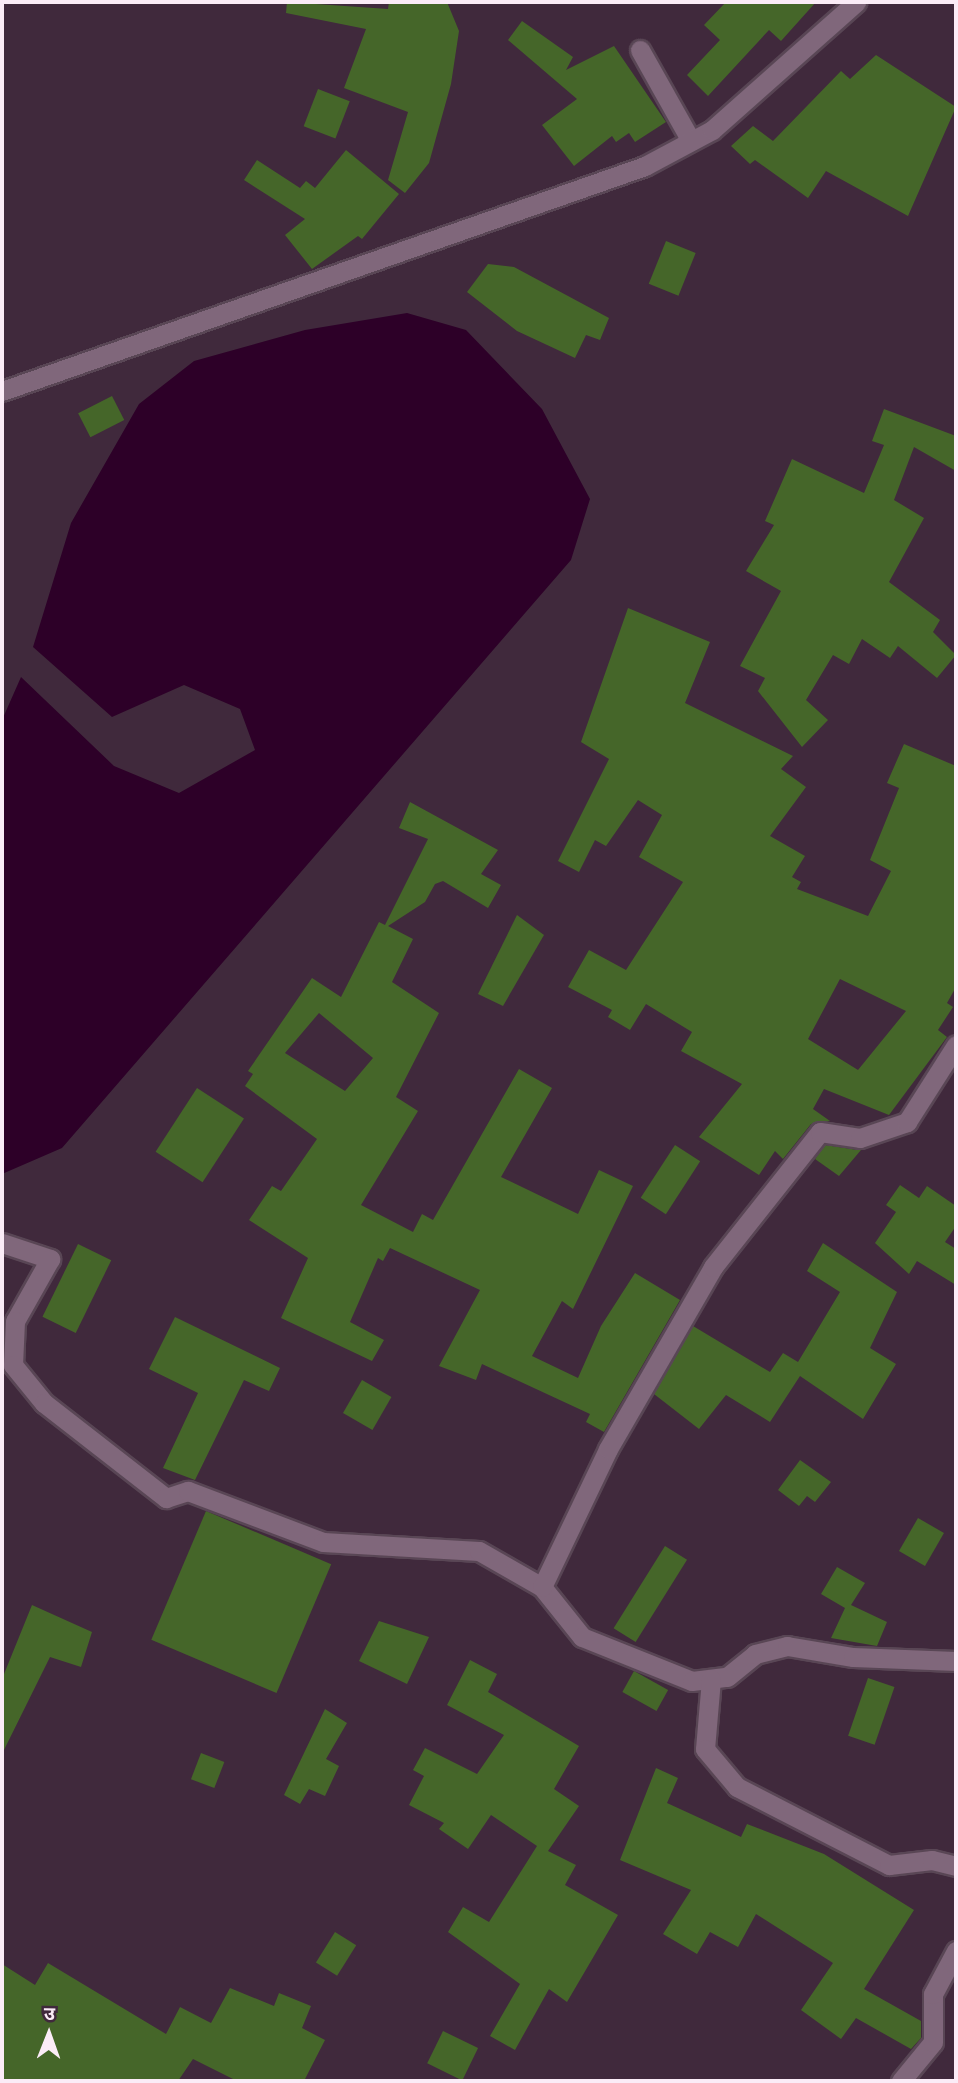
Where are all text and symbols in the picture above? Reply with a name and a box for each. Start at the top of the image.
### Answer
text: उ [44,1998,55,2027]
north arrow [14,1999,84,2069]

